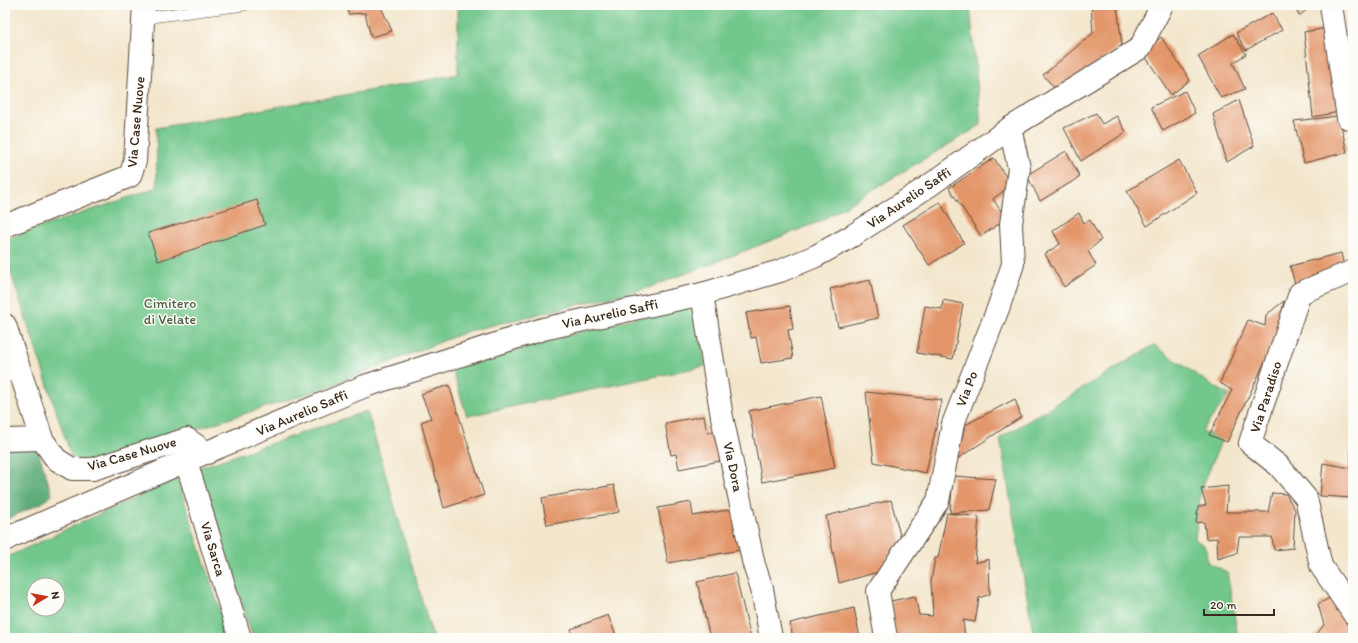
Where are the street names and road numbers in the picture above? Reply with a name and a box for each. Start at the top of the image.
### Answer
street label: Via Case Nuove [124,75,148,168]
street label: Via Aurelio Saffi [864,164,954,232]
street label: Via Aurelio Saffi [561,296,659,332]
street label: Via Paradiso [1246,359,1286,435]
street label: Via Po [952,369,982,409]
street label: Via Aurelio Saffi [254,386,350,440]
street label: Via Case Nuove [86,433,179,475]
street label: Via Dora [719,440,747,494]
street label: Via Sarca [197,520,230,579]

